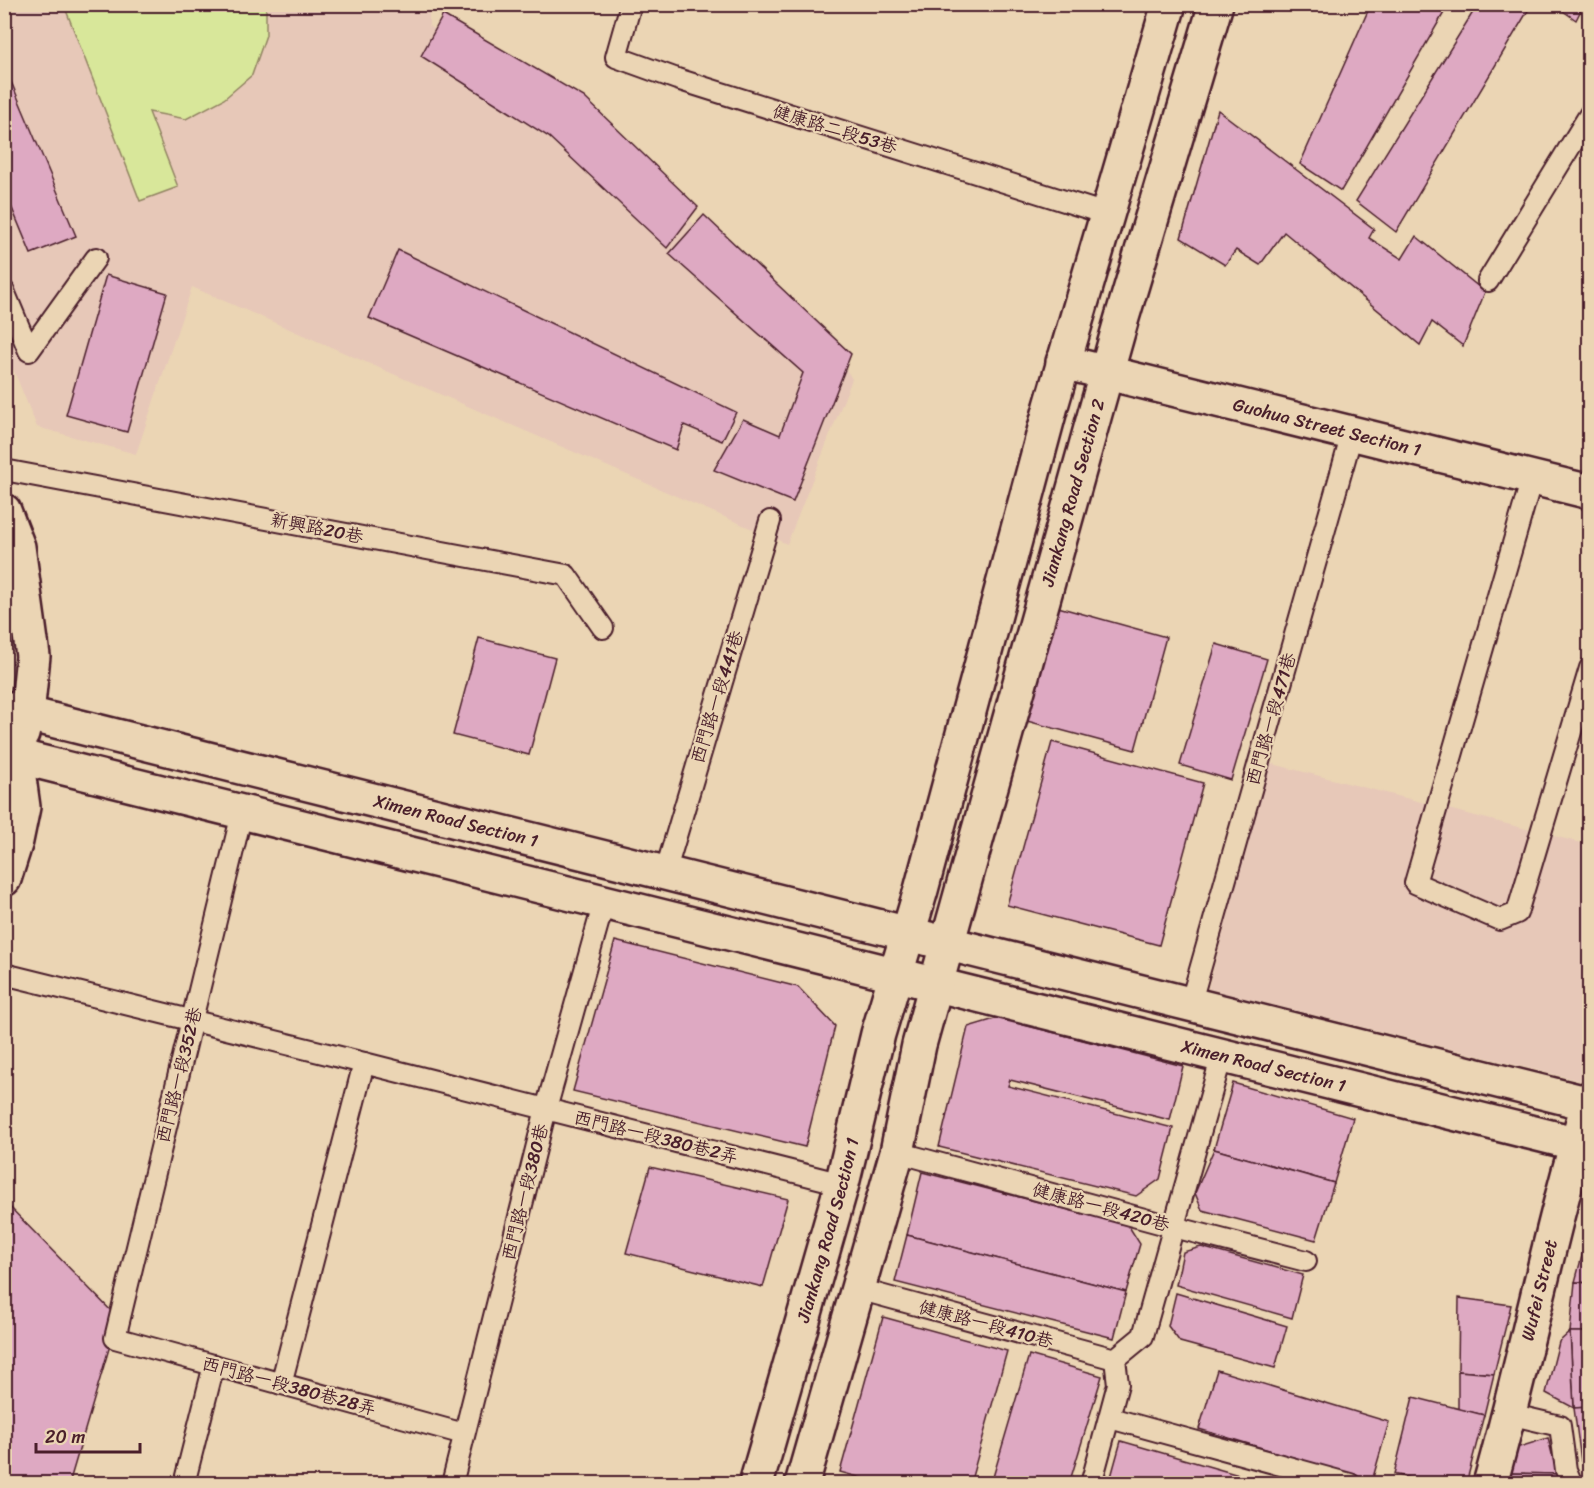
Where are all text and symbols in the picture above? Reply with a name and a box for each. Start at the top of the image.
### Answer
street label: 健康路二段53巷 [769,95,901,163]
street label: Guohua Street Section 1 [1230,389,1425,466]
street label: Jiankang Road Section 2 [1031,395,1114,591]
street label: 新興路20巷 [268,503,366,553]
street label: 西門路一段441巷 [681,626,753,768]
street label: 西門路一段471巷 [1237,649,1305,789]
street label: Ximen Road Section 1 [370,785,542,857]
street label: 西門路一段352巷 [147,1004,211,1146]
street label: Ximen Road Section 1 [1177,1030,1350,1102]
street label: 西門路一段380巷2弄 [570,1101,742,1173]
street label: 西門路一段380巷 [493,1120,557,1264]
street label: Jiankang Road Section 1 [787,1134,869,1327]
street label: 健康路一段420巷 [1029,1173,1173,1241]
street label: Wufei Street [1511,1236,1567,1344]
street label: 健康路一段410巷 [915,1291,1057,1357]
street label: 西門路一段380巷28弄 [198,1347,380,1425]
scale bar [36,1416,140,1454]
text: 20 m [45,1421,85,1453]

